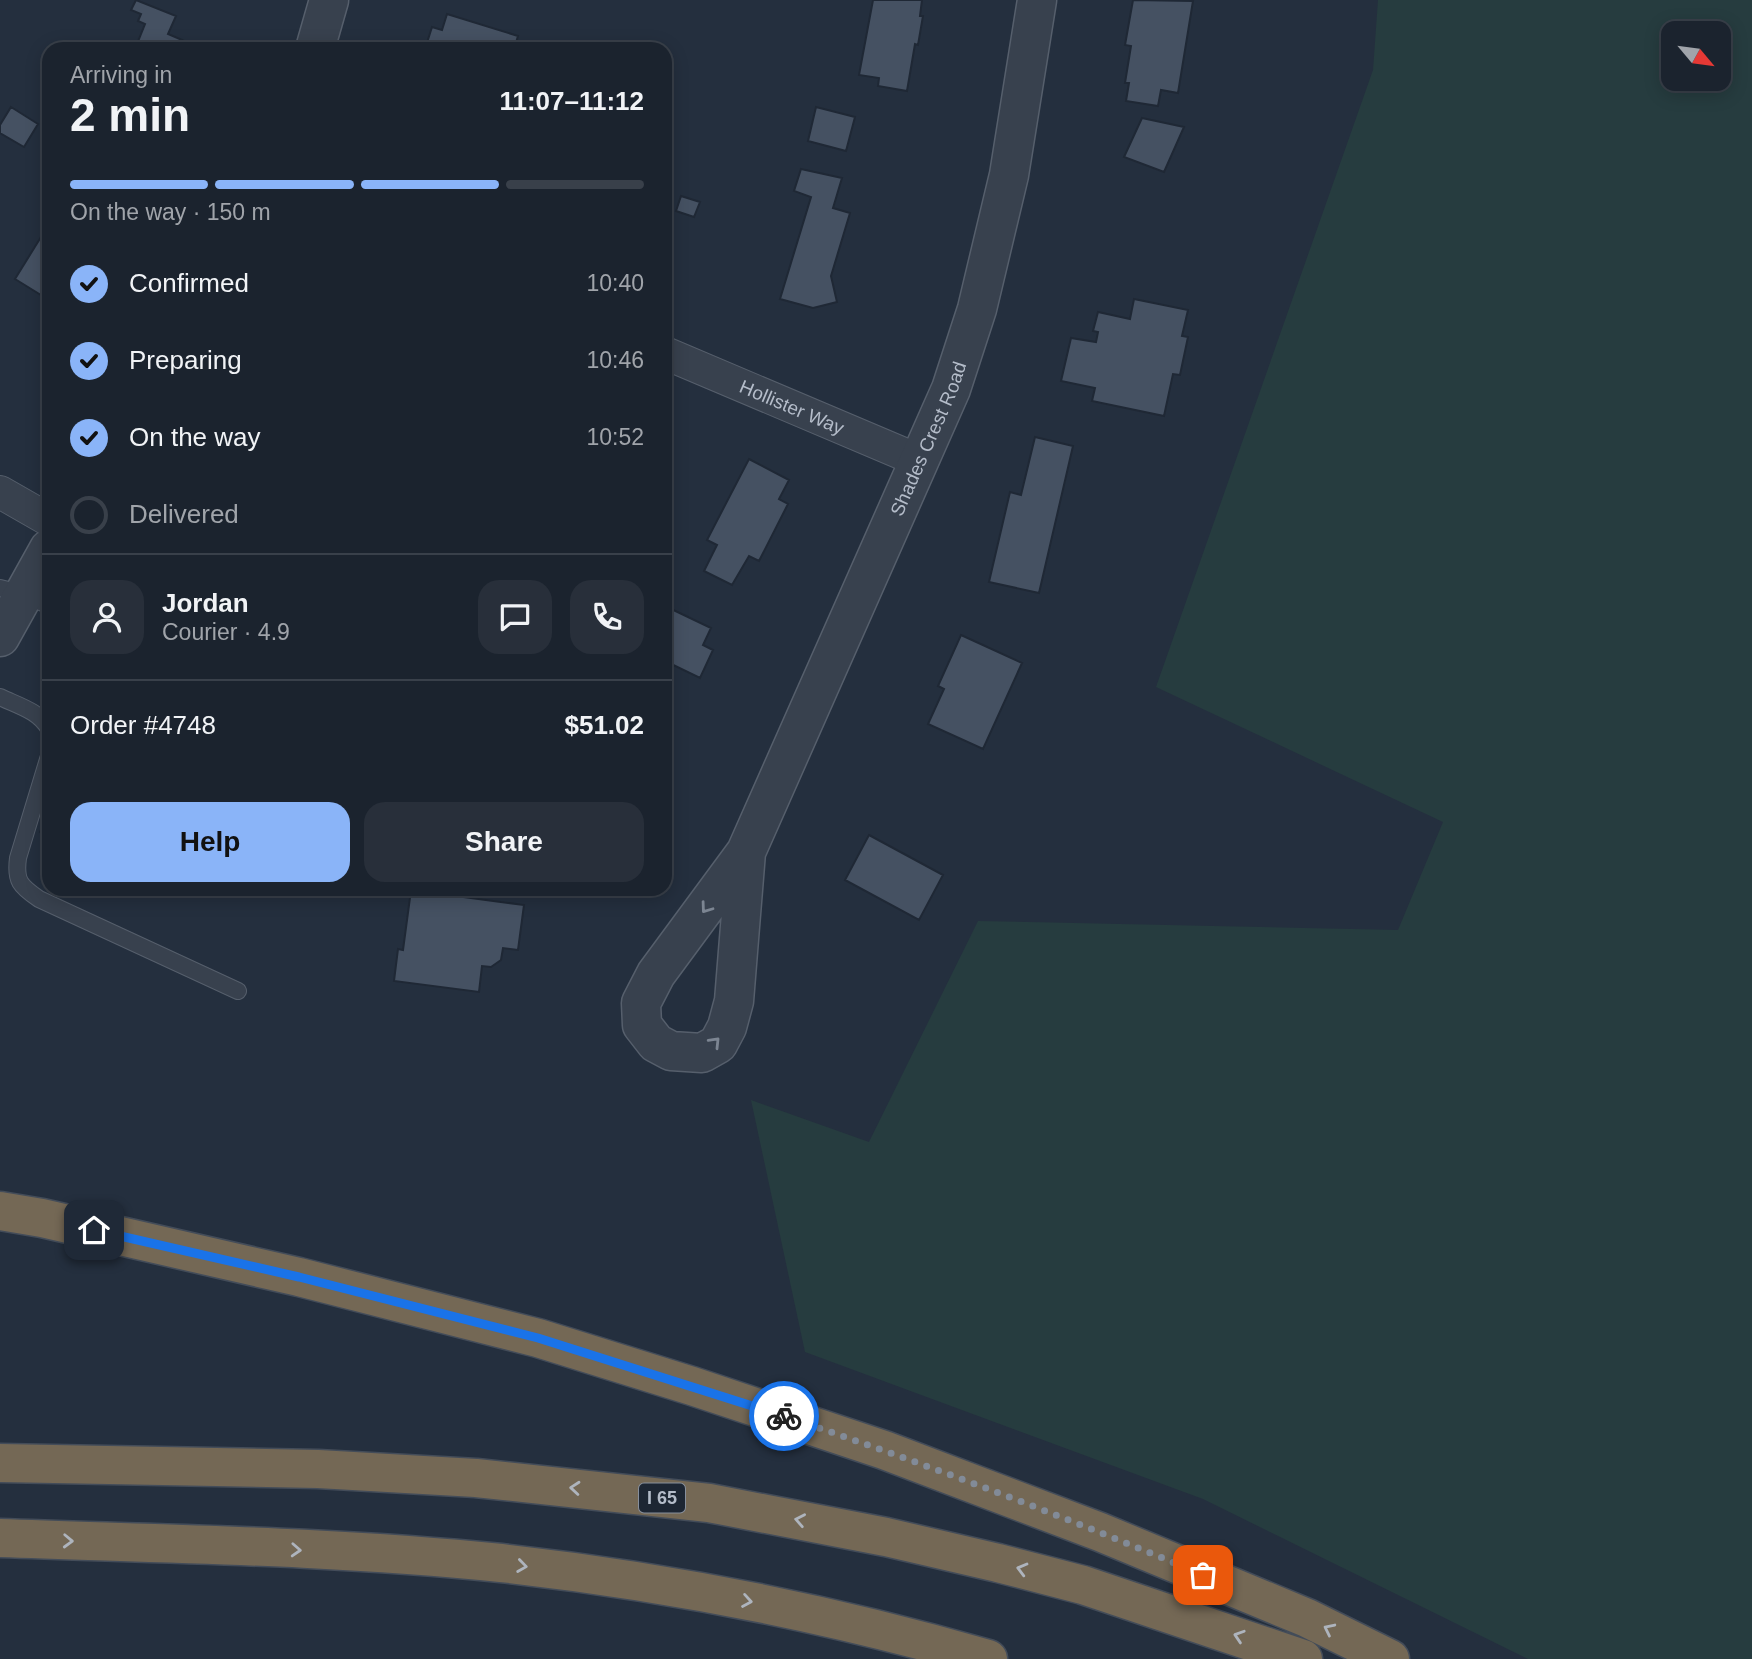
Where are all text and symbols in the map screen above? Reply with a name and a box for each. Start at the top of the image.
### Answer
north arrow [1661,21,1731,91]
map controls [1661,21,1731,91]
text: Arriving in [70,62,172,88]
text: 11:07–11:12 [499,86,644,116]
text: 2 min [70,89,190,141]
text: On the way · 150 m [70,199,271,225]
icon: check [70,265,108,303]
text: Confirmed [129,268,249,298]
text: 10:40 [586,270,644,296]
icon: check [70,342,108,380]
text: Preparing [129,345,242,375]
text: 10:46 [586,347,644,373]
street label: Shades Crest Road [886,359,970,519]
street label: Hollister Way [737,375,848,438]
icon: check [70,419,108,457]
text: On the way [129,422,261,452]
text: 10:52 [586,424,644,450]
text: Delivered [129,499,239,529]
button: person [70,580,144,654]
button: chat [478,580,552,654]
button: phone [570,580,644,654]
text: Jordan [162,588,249,618]
text: Courier · 4.9 [162,619,290,645]
text: Order #4748 [70,710,216,740]
text: $51.02 [564,710,644,740]
button: Help [70,802,350,882]
button: Share [364,802,644,882]
one-way arrow [702,900,714,913]
one-way arrow [707,1037,720,1050]
pin [64,1200,124,1260]
icon: home [75,1211,113,1249]
courier [749,1381,819,1451]
icon: bike [765,1397,803,1435]
one-way arrow [569,1480,581,1495]
road number: I 65 [639,1484,685,1512]
one-way arrow [794,1514,806,1529]
one-way arrow [63,1533,74,1548]
one-way arrow [290,1542,301,1557]
pin [1173,1545,1233,1605]
icon: bag [1184,1556,1222,1594]
one-way arrow [516,1559,528,1574]
one-way arrow [1016,1563,1028,1577]
one-way arrow [741,1593,753,1608]
one-way arrow [1324,1623,1336,1637]
one-way arrow [1233,1630,1246,1644]

